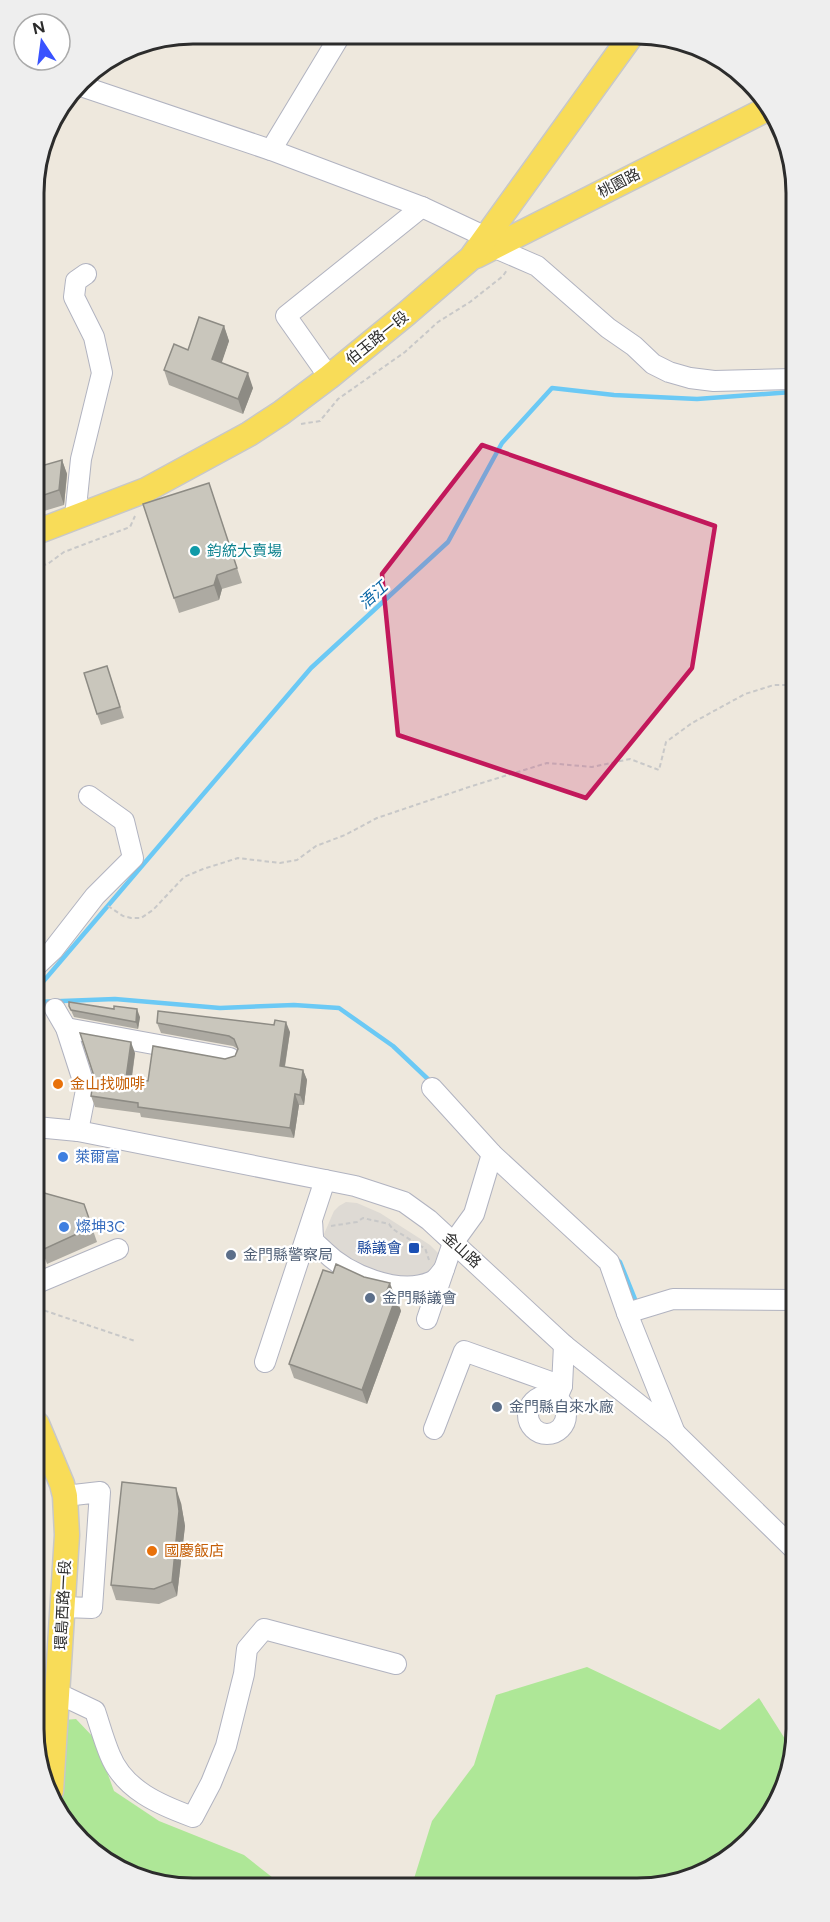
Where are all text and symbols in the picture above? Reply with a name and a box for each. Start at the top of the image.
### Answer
north arrow [12,12,72,72]
text: N [31,17,47,39]
street label: 桃園路 [595,165,643,201]
street label: 伯玉路一段 [342,307,412,369]
place label: 鈞統大賣場 [207,542,282,560]
marker: 鈞統大賣場 [188,544,202,558]
water label: 浯江 [355,576,393,613]
place label: 金山找咖啡 [70,1075,145,1093]
marker: 金山找咖啡 [51,1077,65,1091]
place label: 萊爾富 [75,1148,120,1166]
marker: 萊爾富 [56,1150,70,1164]
place label: 燦坤3C [76,1218,125,1236]
marker: 燦坤3C [57,1220,71,1234]
street label: 金山路 [439,1228,485,1272]
place label: 縣議會 [357,1239,402,1257]
marker: 縣議會 [407,1241,421,1255]
place label: 金門縣警察局 [243,1246,333,1264]
marker: 金門縣警察局 [224,1248,238,1262]
place label: 金門縣議會 [382,1289,457,1307]
marker: 金門縣議會 [363,1291,377,1305]
place label: 金門縣自來水廠 [509,1398,614,1416]
marker: 金門縣自來水廠 [490,1400,504,1414]
place label: 國慶飯店 [164,1542,224,1560]
marker: 國慶飯店 [145,1544,159,1558]
street label: 環島西路一段 [52,1560,74,1650]

